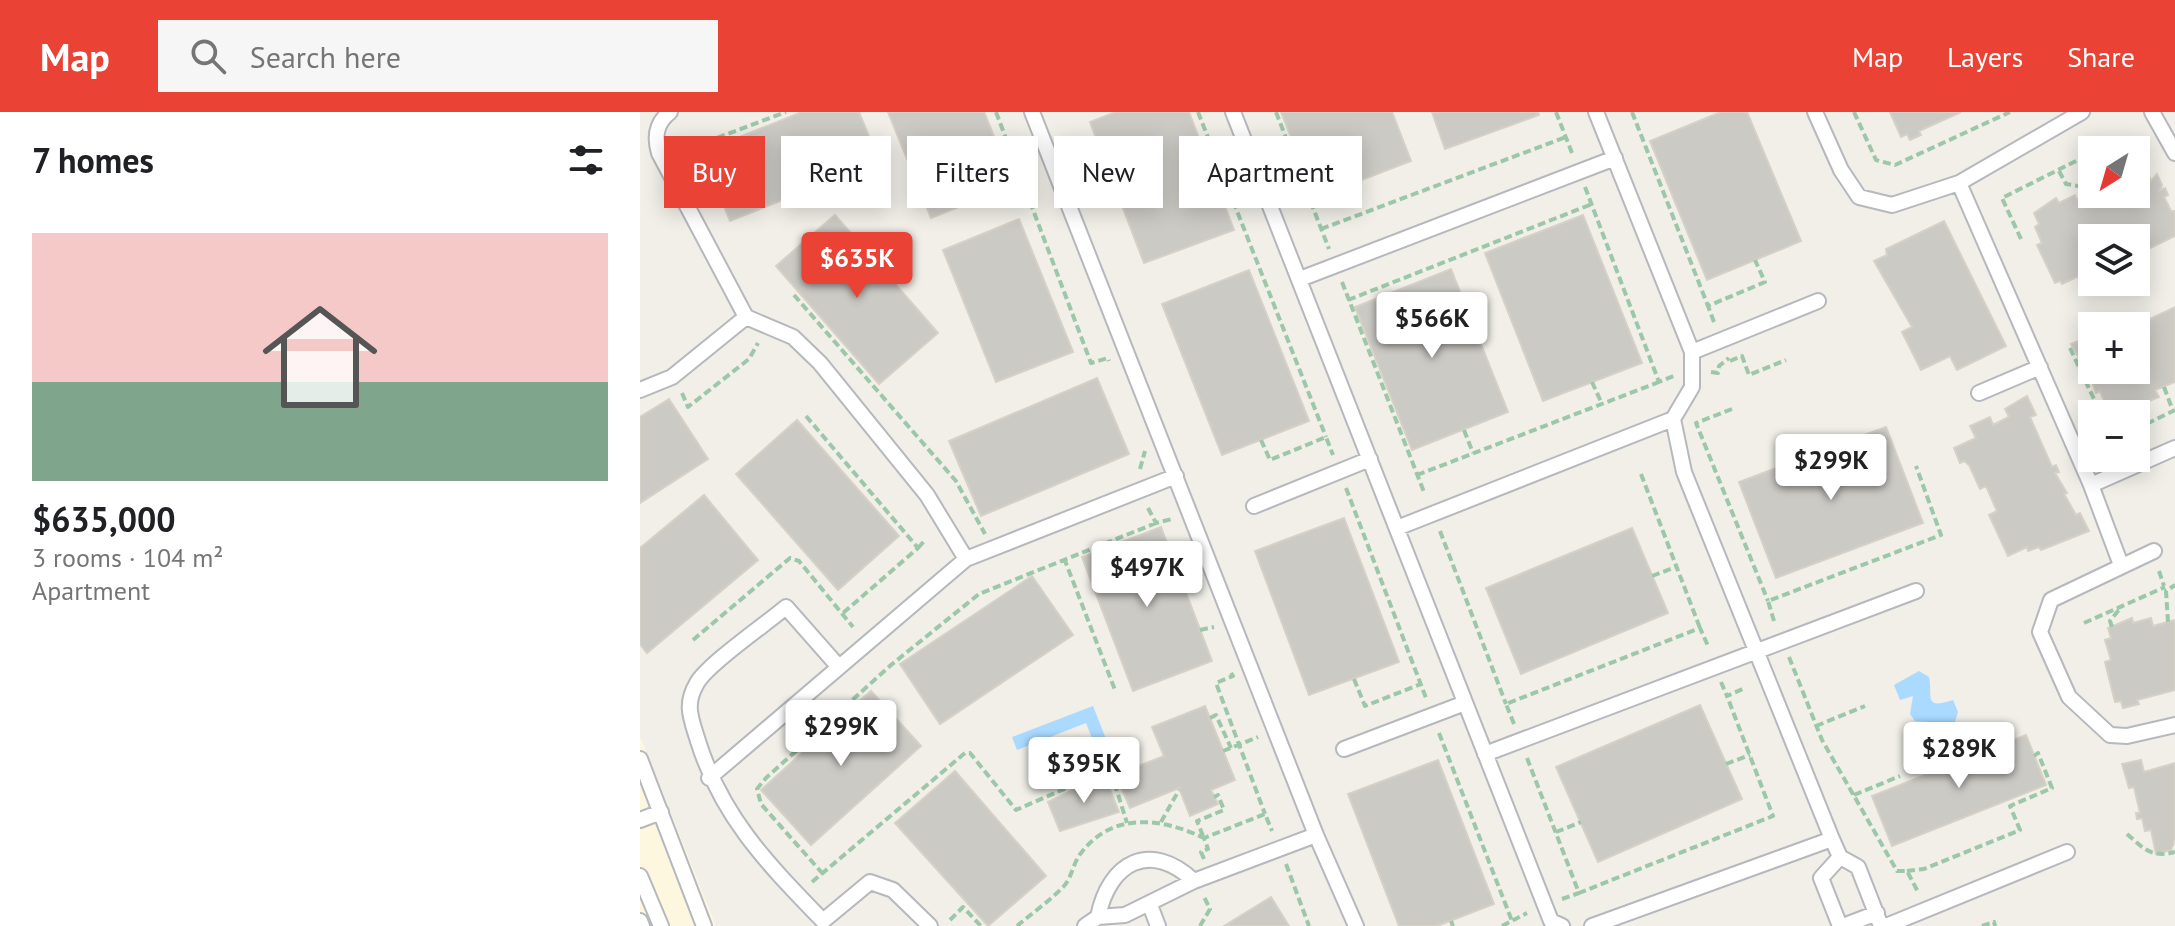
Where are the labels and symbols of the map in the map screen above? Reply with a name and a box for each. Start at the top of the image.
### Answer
north arrow [2078,136,2150,208]
pin: $635K [801,232,913,300]
pin: $566K [1376,292,1488,360]
pin: $299K [1775,434,1887,502]
pin: $497K [1091,541,1203,609]
pin: $299K [785,700,897,768]
pin: $289K [1903,722,2015,790]
pin: $395K [1028,737,1140,805]

